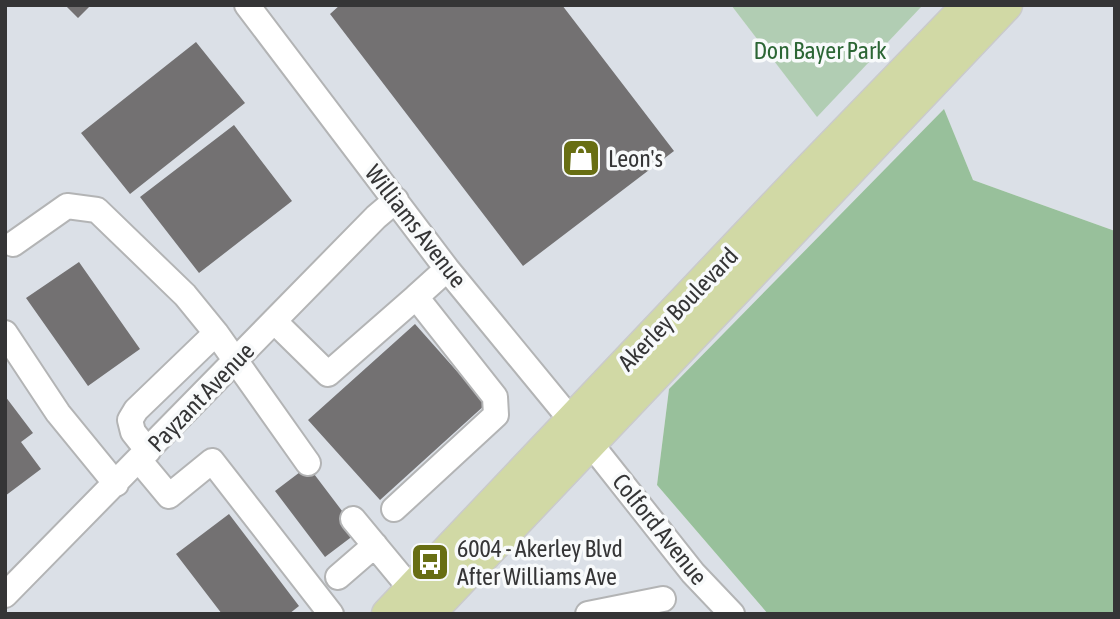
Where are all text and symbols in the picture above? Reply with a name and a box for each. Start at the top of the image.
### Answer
park label: Don Bayer Park [753,37,887,64]
shop icon: Leon's [560,137,602,179]
place label: Leon's [608,145,663,172]
street label: Williams Avenue [360,159,472,293]
street label: Akerley Boulevard [613,242,743,376]
street label: Payzant Avenue [143,337,259,457]
street label: Colford Avenue [607,468,713,590]
place label: 6004 - Akerley Blvd After Williams Ave [457,535,623,590]
bus stop icon: 6004 - Akerley Blvd After Williams Ave [409,541,451,583]

